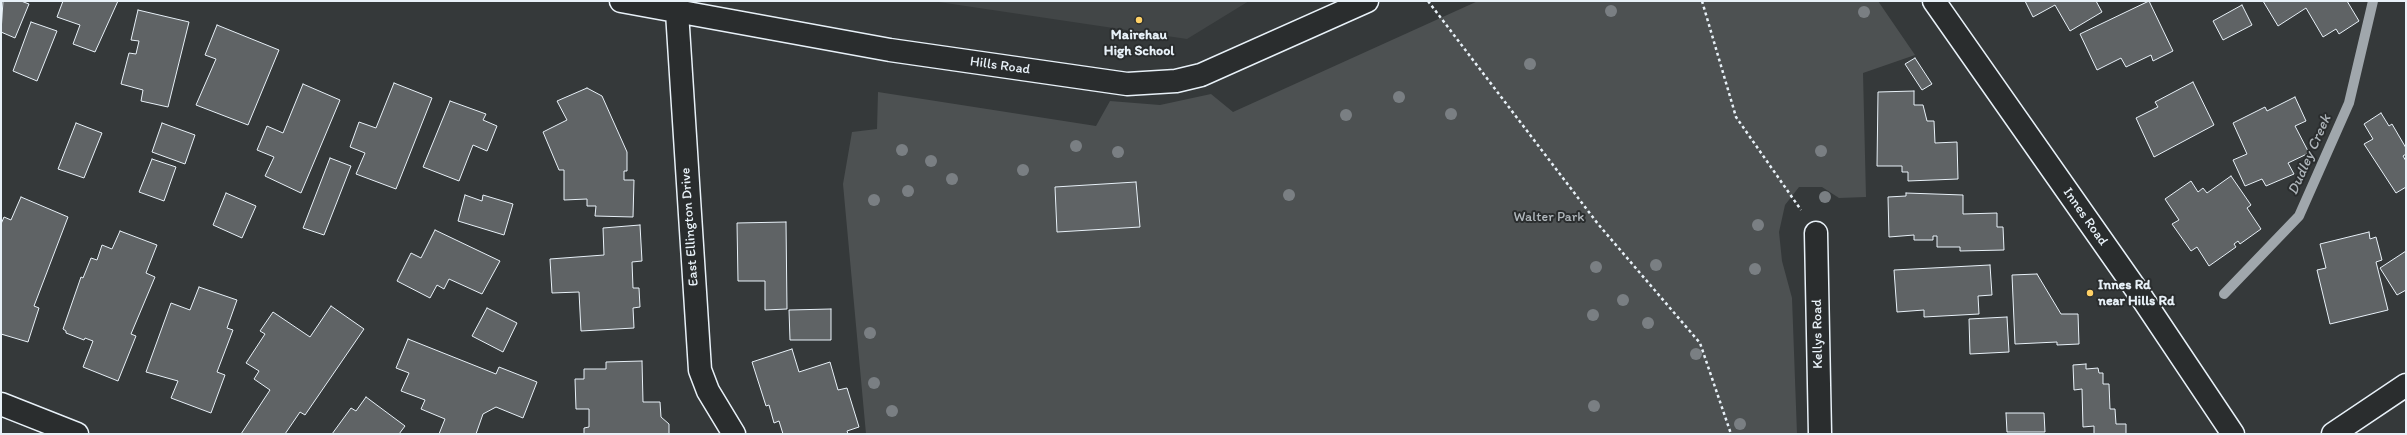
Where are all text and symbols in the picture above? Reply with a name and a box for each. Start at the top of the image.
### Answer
marker: Mairehau High School [1134,15,1144,25]
place label: Mairehau High School [1104,27,1174,60]
street label: Hills Road [969,53,1031,79]
water label: Dudley Creek [2284,112,2336,198]
street label: East Ellington Drive [677,167,703,287]
street label: Innes Road [2059,185,2111,249]
park label: Walter Park [1514,209,1584,225]
place label: Innes Rd near Hills Rd [2098,277,2175,310]
marker: Innes Rd near Hills Rd [2085,288,2095,298]
street label: Kellys Road [1809,299,1827,369]

